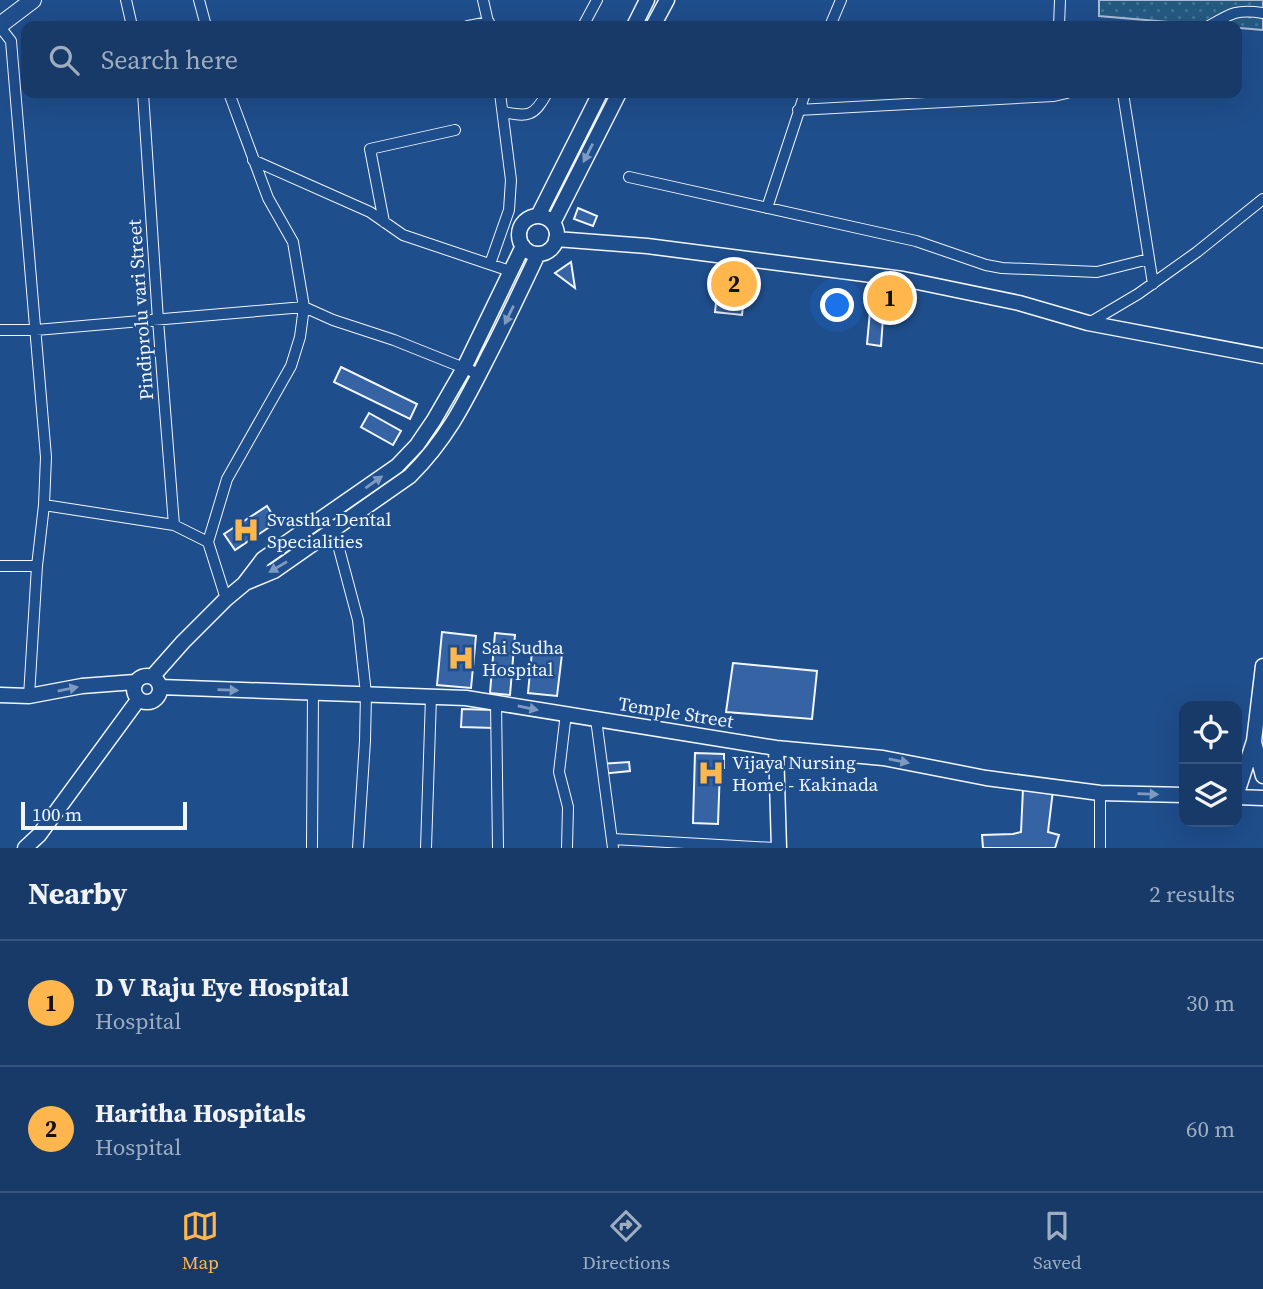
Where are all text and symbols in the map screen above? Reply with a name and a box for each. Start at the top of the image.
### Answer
search box [21,21,1242,98]
icon: search [45,41,83,79]
text: Search here [101,42,238,78]
one-way arrow [582,144,594,163]
street label: Pindiprolu vari Street [121,218,159,401]
pin: 2 [711,258,757,310]
pin: 1 [867,272,913,324]
your location [820,288,854,322]
one-way arrow [503,305,514,325]
one-way arrow [365,475,383,489]
place label: Svastha Dental Specialities [267,506,392,554]
hospital icon: Svastha Dental Specialities [231,515,261,545]
one-way arrow [269,561,288,574]
place label: Sai Sudha Hospital [482,634,564,682]
hospital icon: Sai Sudha Hospital [446,643,476,673]
one-way arrow [57,683,79,694]
one-way arrow [217,684,239,695]
street label: Temple Street [616,690,736,734]
map controls [1179,701,1242,827]
button: locate [1179,701,1242,764]
one-way arrow [517,703,539,714]
place label: Vijaya Nursing Home - Kakinada [732,749,879,797]
one-way arrow [888,756,910,767]
hospital icon: Vijaya Nursing Home - Kakinada [696,758,726,788]
button: layers [1179,764,1242,827]
one-way arrow [1137,789,1159,800]
scale bar [21,799,187,831]
text: 100 m [32,801,82,827]
text: Nearby [28,873,127,914]
text: 2 results [1149,878,1235,910]
text: D V Raju Eye Hospital [95,969,349,1005]
text: 1 [45,987,57,1019]
text: 30 m [1186,987,1235,1019]
text: Hospital [95,1005,181,1037]
text: Haritha Hospitals [95,1095,306,1131]
text: 2 [45,1113,57,1145]
text: 60 m [1186,1113,1235,1145]
text: Hospital [95,1131,181,1163]
tab: Map [181,1207,219,1275]
tab: Directions [582,1207,670,1275]
tab: Saved [1033,1207,1082,1275]

